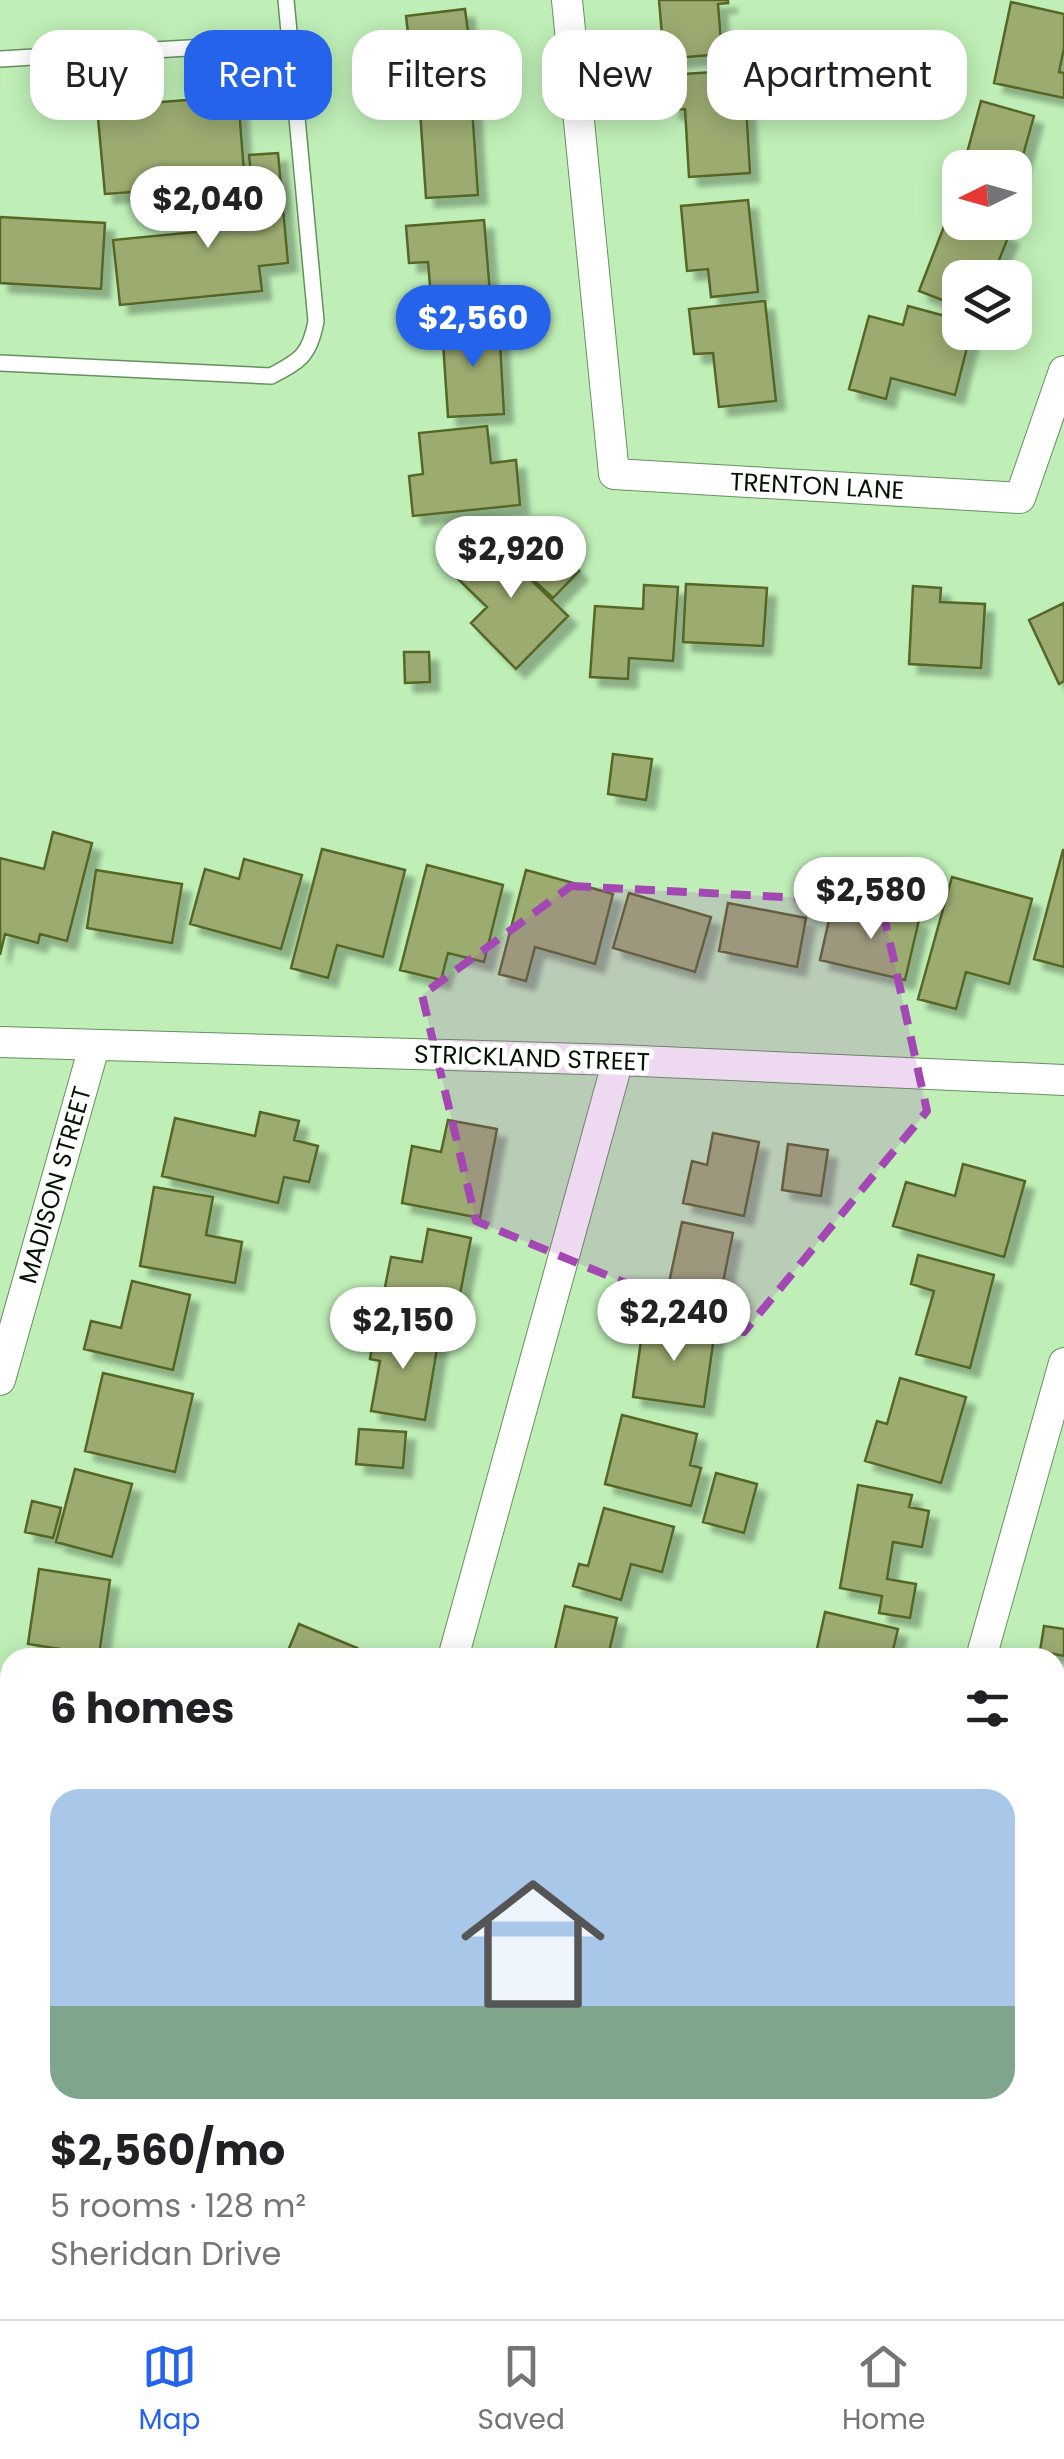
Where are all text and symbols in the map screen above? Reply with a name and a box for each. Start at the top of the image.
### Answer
chip: Buy [30,30,164,120]
chip: Rent [184,30,332,120]
chip: Filters [352,30,522,120]
chip: New [542,30,687,120]
chip: Apartment [707,30,967,120]
north arrow [942,150,1032,240]
map controls [942,150,1032,350]
pin: $2,040 [127,166,289,251]
text: $2,040 [152,176,264,221]
button: layers [942,260,1032,350]
pin: $2,560 [392,285,554,370]
text: $2,560 [418,295,528,340]
street label: TRENTON LANE [729,464,905,508]
pin: $2,920 [430,516,592,601]
text: $2,920 [457,526,565,571]
pin: $2,580 [790,857,952,942]
text: $2,580 [816,867,926,912]
street label: STRICKLAND STREET [413,1036,651,1080]
street label: MADISON STREET [10,1082,100,1288]
pin: $2,240 [593,1279,755,1364]
pin: $2,150 [322,1287,484,1372]
text: $2,240 [619,1289,729,1334]
text: $2,150 [352,1297,454,1342]
text: 6 homes [50,1679,235,1738]
icon: filters [960,1681,1015,1736]
icon: home [443,1854,623,2034]
text: $2,560/mo [50,2121,285,2180]
text: 5 rooms · 128 m² [50,2183,306,2228]
text: Sheridan Drive [50,2231,281,2276]
tab: Map [139,2339,200,2441]
tab: Saved [478,2339,565,2441]
tab: Home [842,2339,925,2441]

